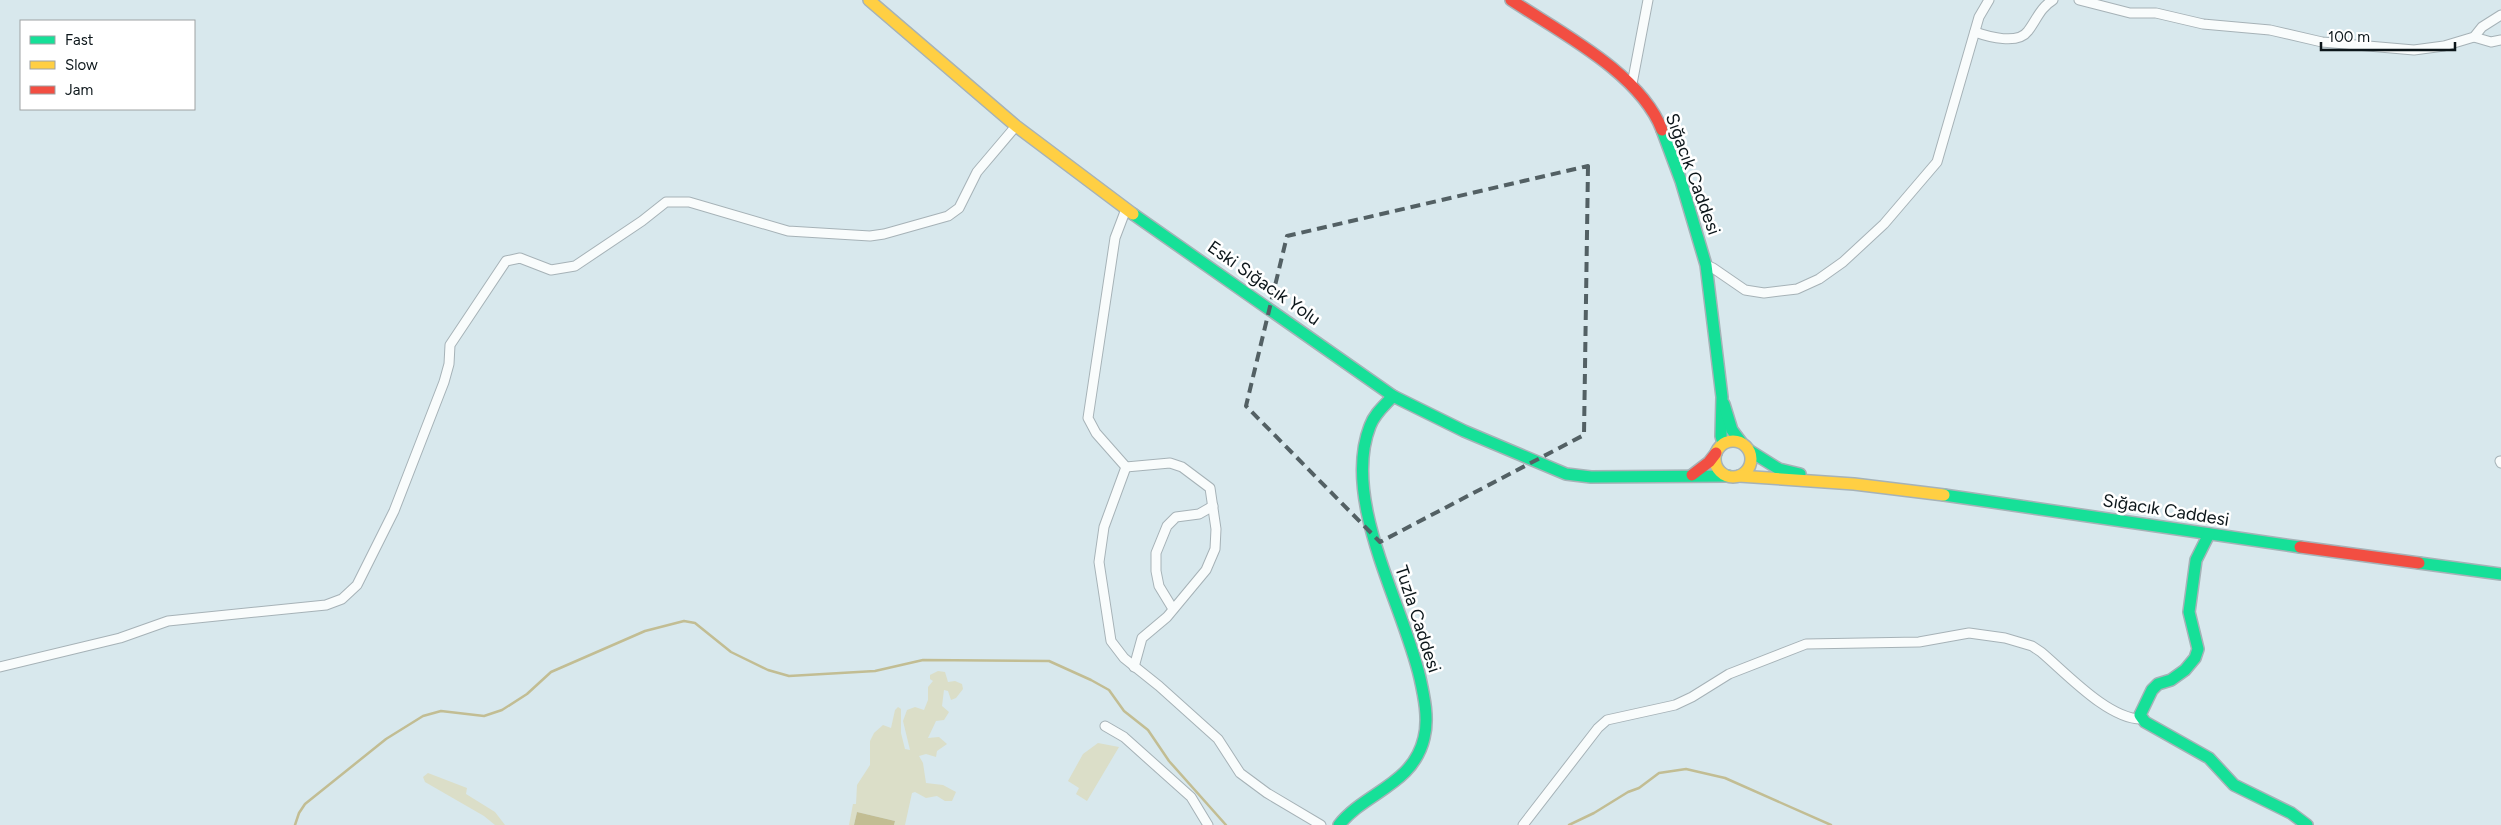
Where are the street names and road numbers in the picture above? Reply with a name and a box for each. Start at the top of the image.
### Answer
street label: Sığacık Caddesi [1661,110,1725,238]
street label: Eski Sığacık Yolu [1203,236,1325,330]
street label: Sığacık Caddesi [2101,489,2231,531]
street label: Tuzla Caddesi [1390,563,1446,675]

